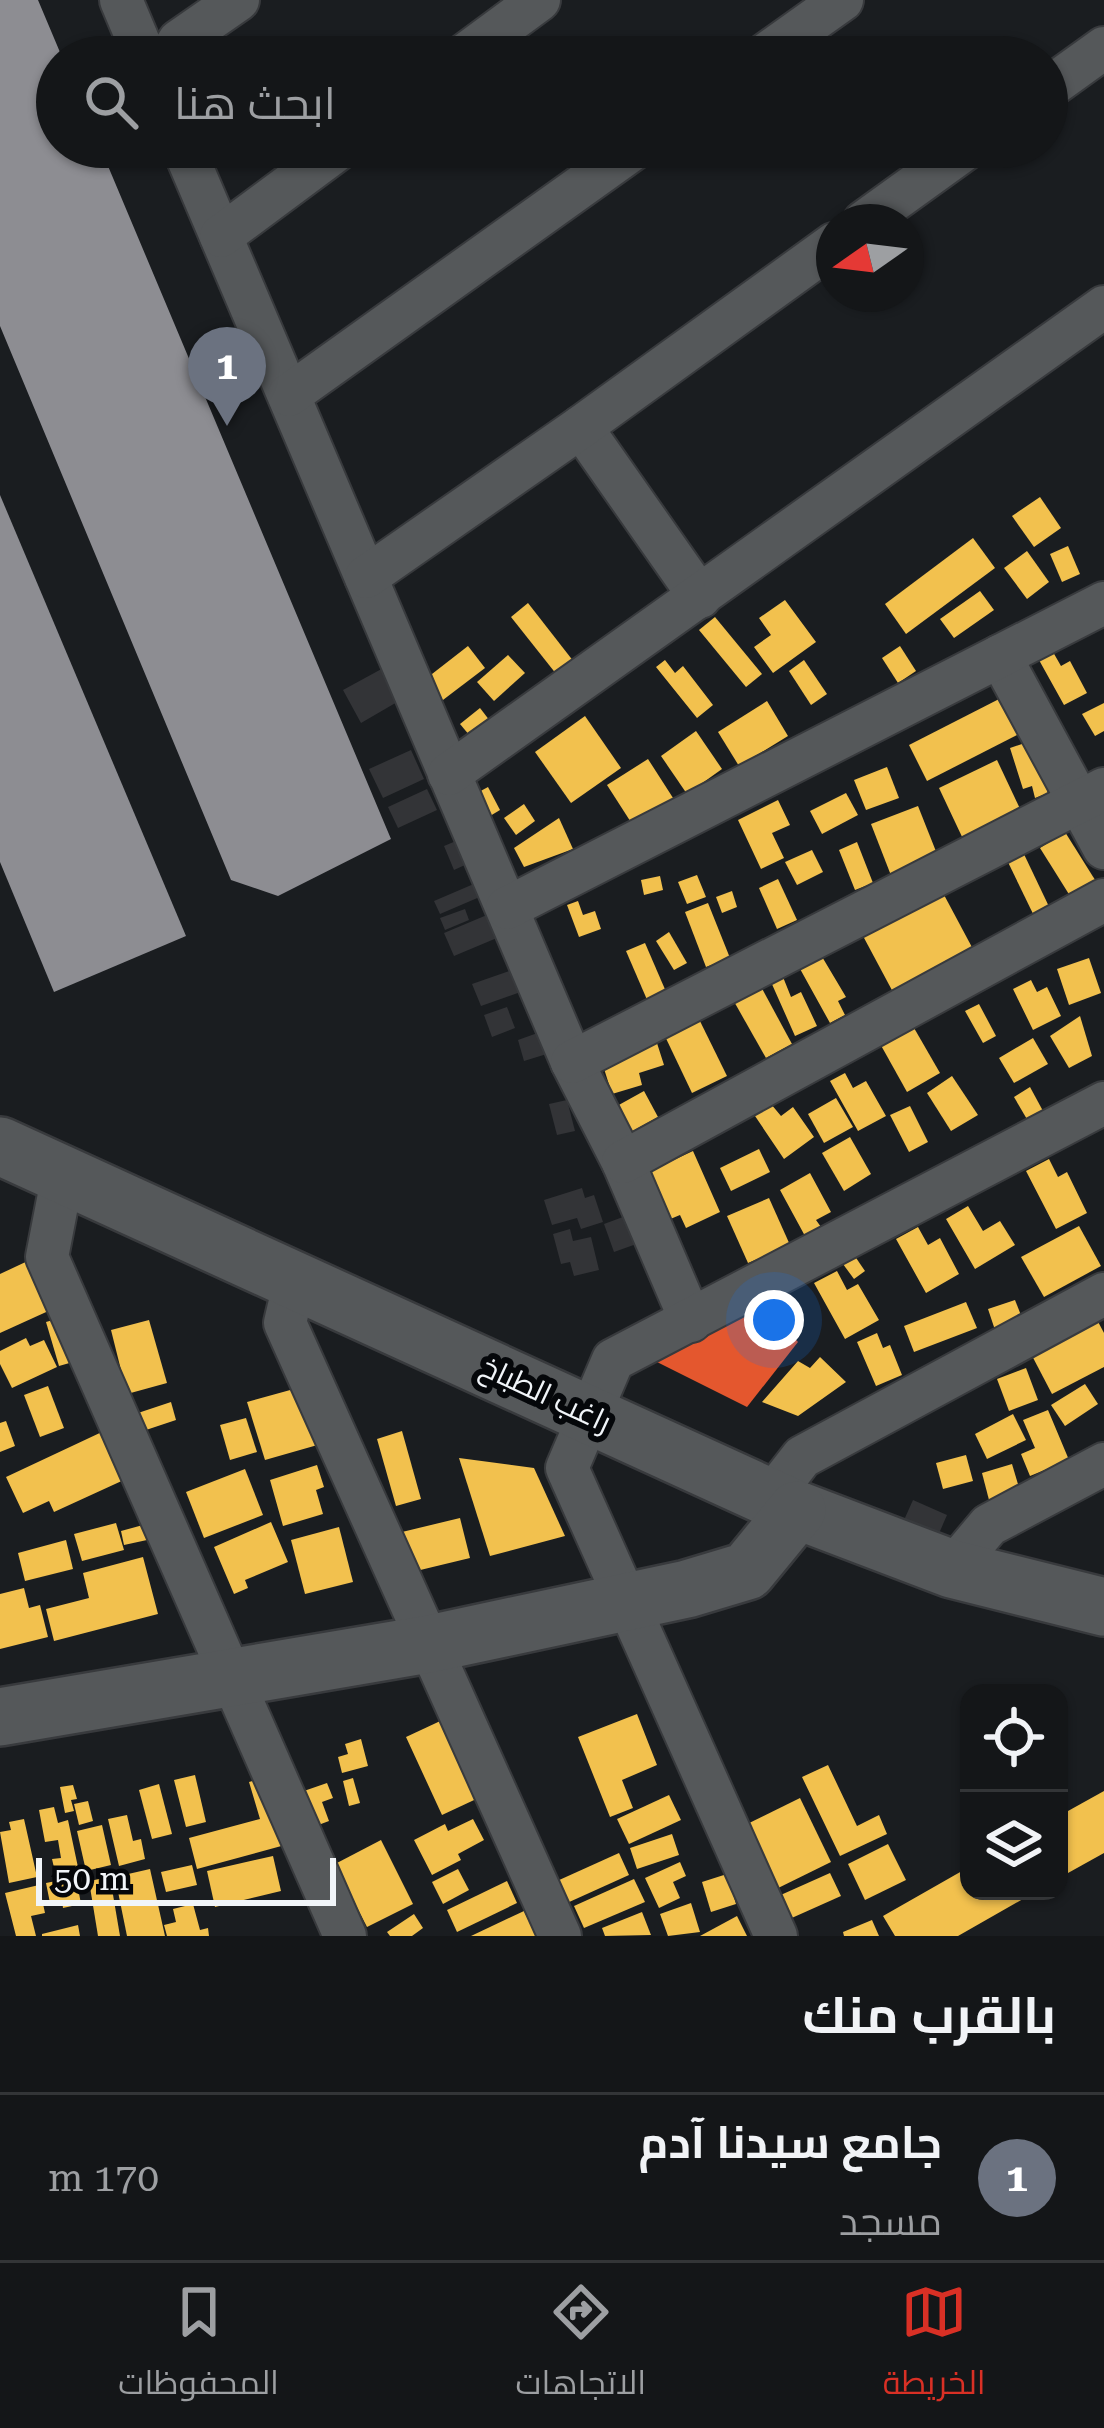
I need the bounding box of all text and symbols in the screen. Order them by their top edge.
search box [36,36,1068,168]
icon: search [78,69,144,135]
text: ابحث هنا [174,77,336,130]
north arrow [816,204,924,312]
pin: 1 [188,327,266,426]
your location [744,1290,804,1350]
street label: راغب الطباخ [474,1349,617,1442]
map controls [960,1684,1068,1900]
button: locate [960,1684,1068,1792]
button: layers [960,1792,1068,1900]
scale bar [36,1852,336,1905]
text: 50 m [54,1859,129,1898]
text: بالقرب منك [803,1986,1056,2045]
text: جامع سيدنا آدم [639,2116,942,2169]
text: 170 m [48,2155,159,2201]
text: 1 [1006,2155,1028,2201]
text: مسجد [839,2199,942,2245]
tab: المحفوظات [118,2279,279,2413]
tab: الاتجاهات [516,2279,646,2413]
tab: الخريطة [883,2279,986,2413]

